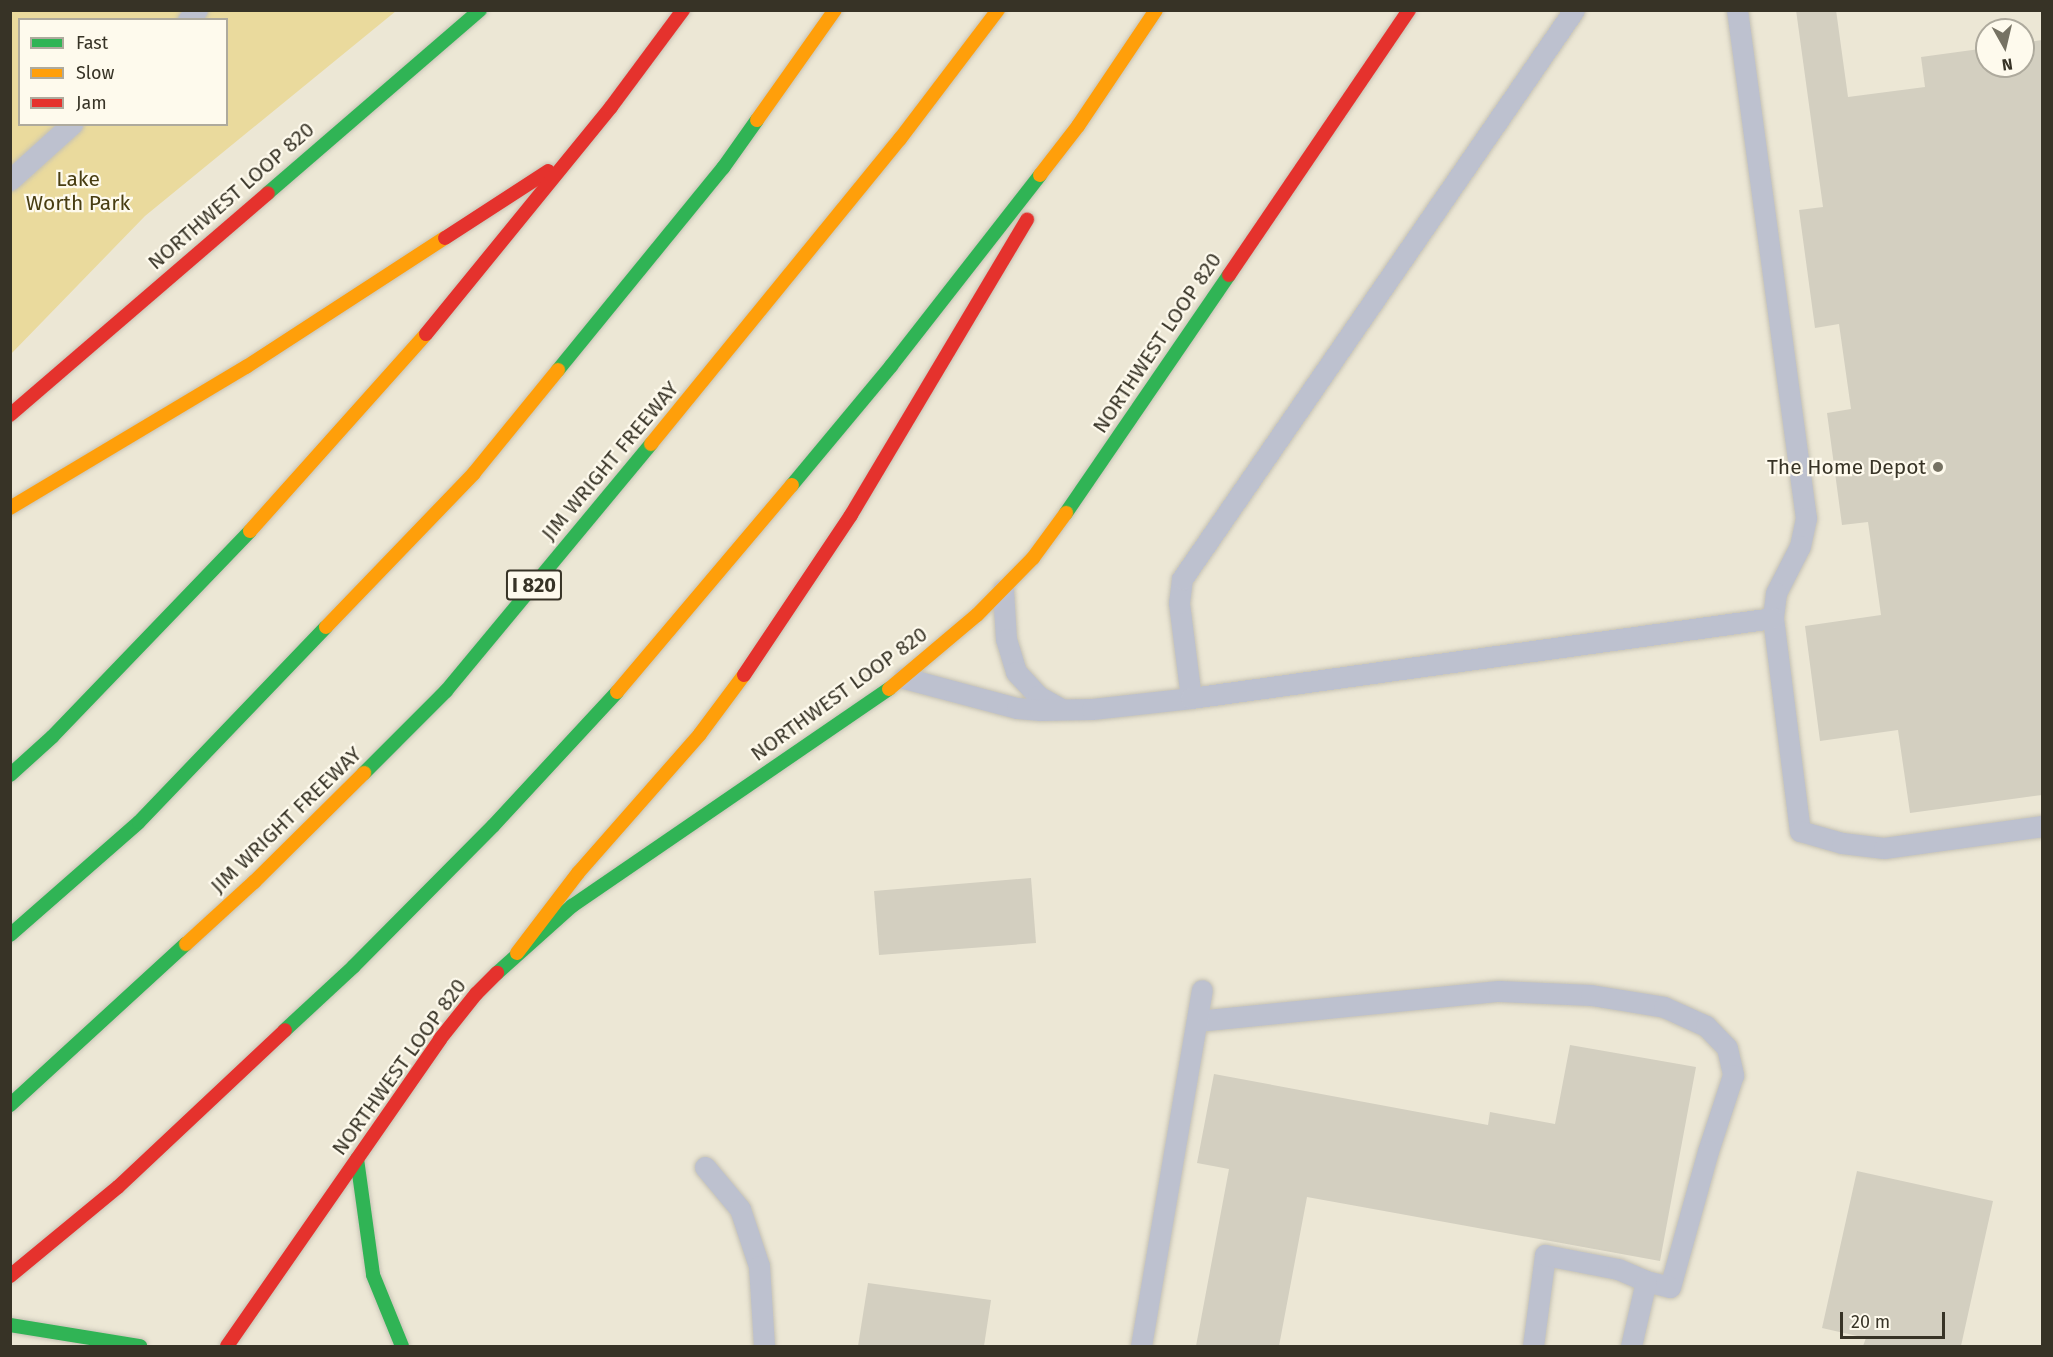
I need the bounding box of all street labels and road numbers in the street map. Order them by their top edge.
street label: NORTHWEST LOOP 820 [143,117,319,275]
street label: NORTHWEST LOOP 820 [1087,248,1227,438]
street label: JIM WRIGHT FREEWAY [536,376,684,546]
road number: I 820 [506,568,562,602]
street label: NORTHWEST LOOP 820 [746,622,932,766]
street label: JIM WRIGHT FREEWAY [205,741,367,899]
street label: NORTHWEST LOOP 820 [327,974,471,1160]

